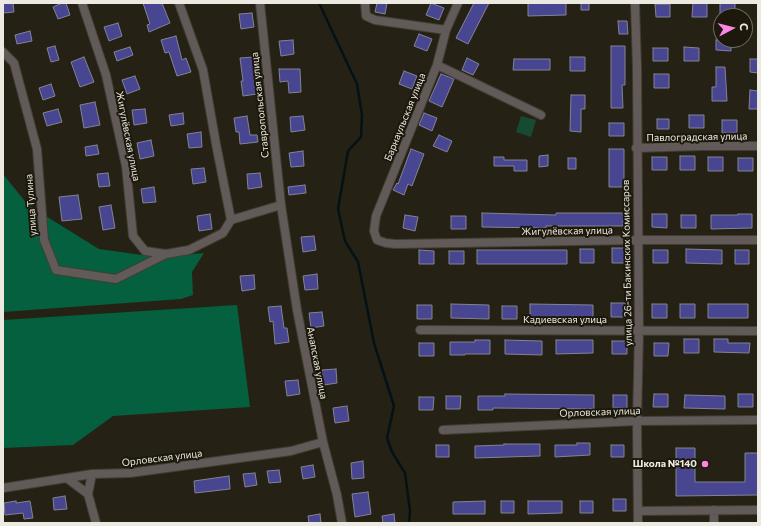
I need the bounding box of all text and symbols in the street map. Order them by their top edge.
north arrow [713,8,753,48]
text: С [738,22,751,31]
street label: Ставропольская улица [248,52,272,158]
street label: Барнаульская улица [382,71,428,163]
street label: Жигулёвская улица [113,90,143,182]
street label: Павлоградская улица [646,130,748,144]
street label: улица Тулина [23,174,39,236]
street label: улица 26-ти Бакинских Комиссаров [620,180,634,346]
street label: Жигулёвская улица [521,224,613,238]
street label: Кадиевская улица [523,314,607,326]
street label: Анапская улица [304,326,330,400]
street label: Орловская улица [559,405,641,419]
street label: Орловская улица [121,447,203,469]
place label: Школа №140 [633,458,697,470]
marker: Школа №140 [700,459,710,469]

